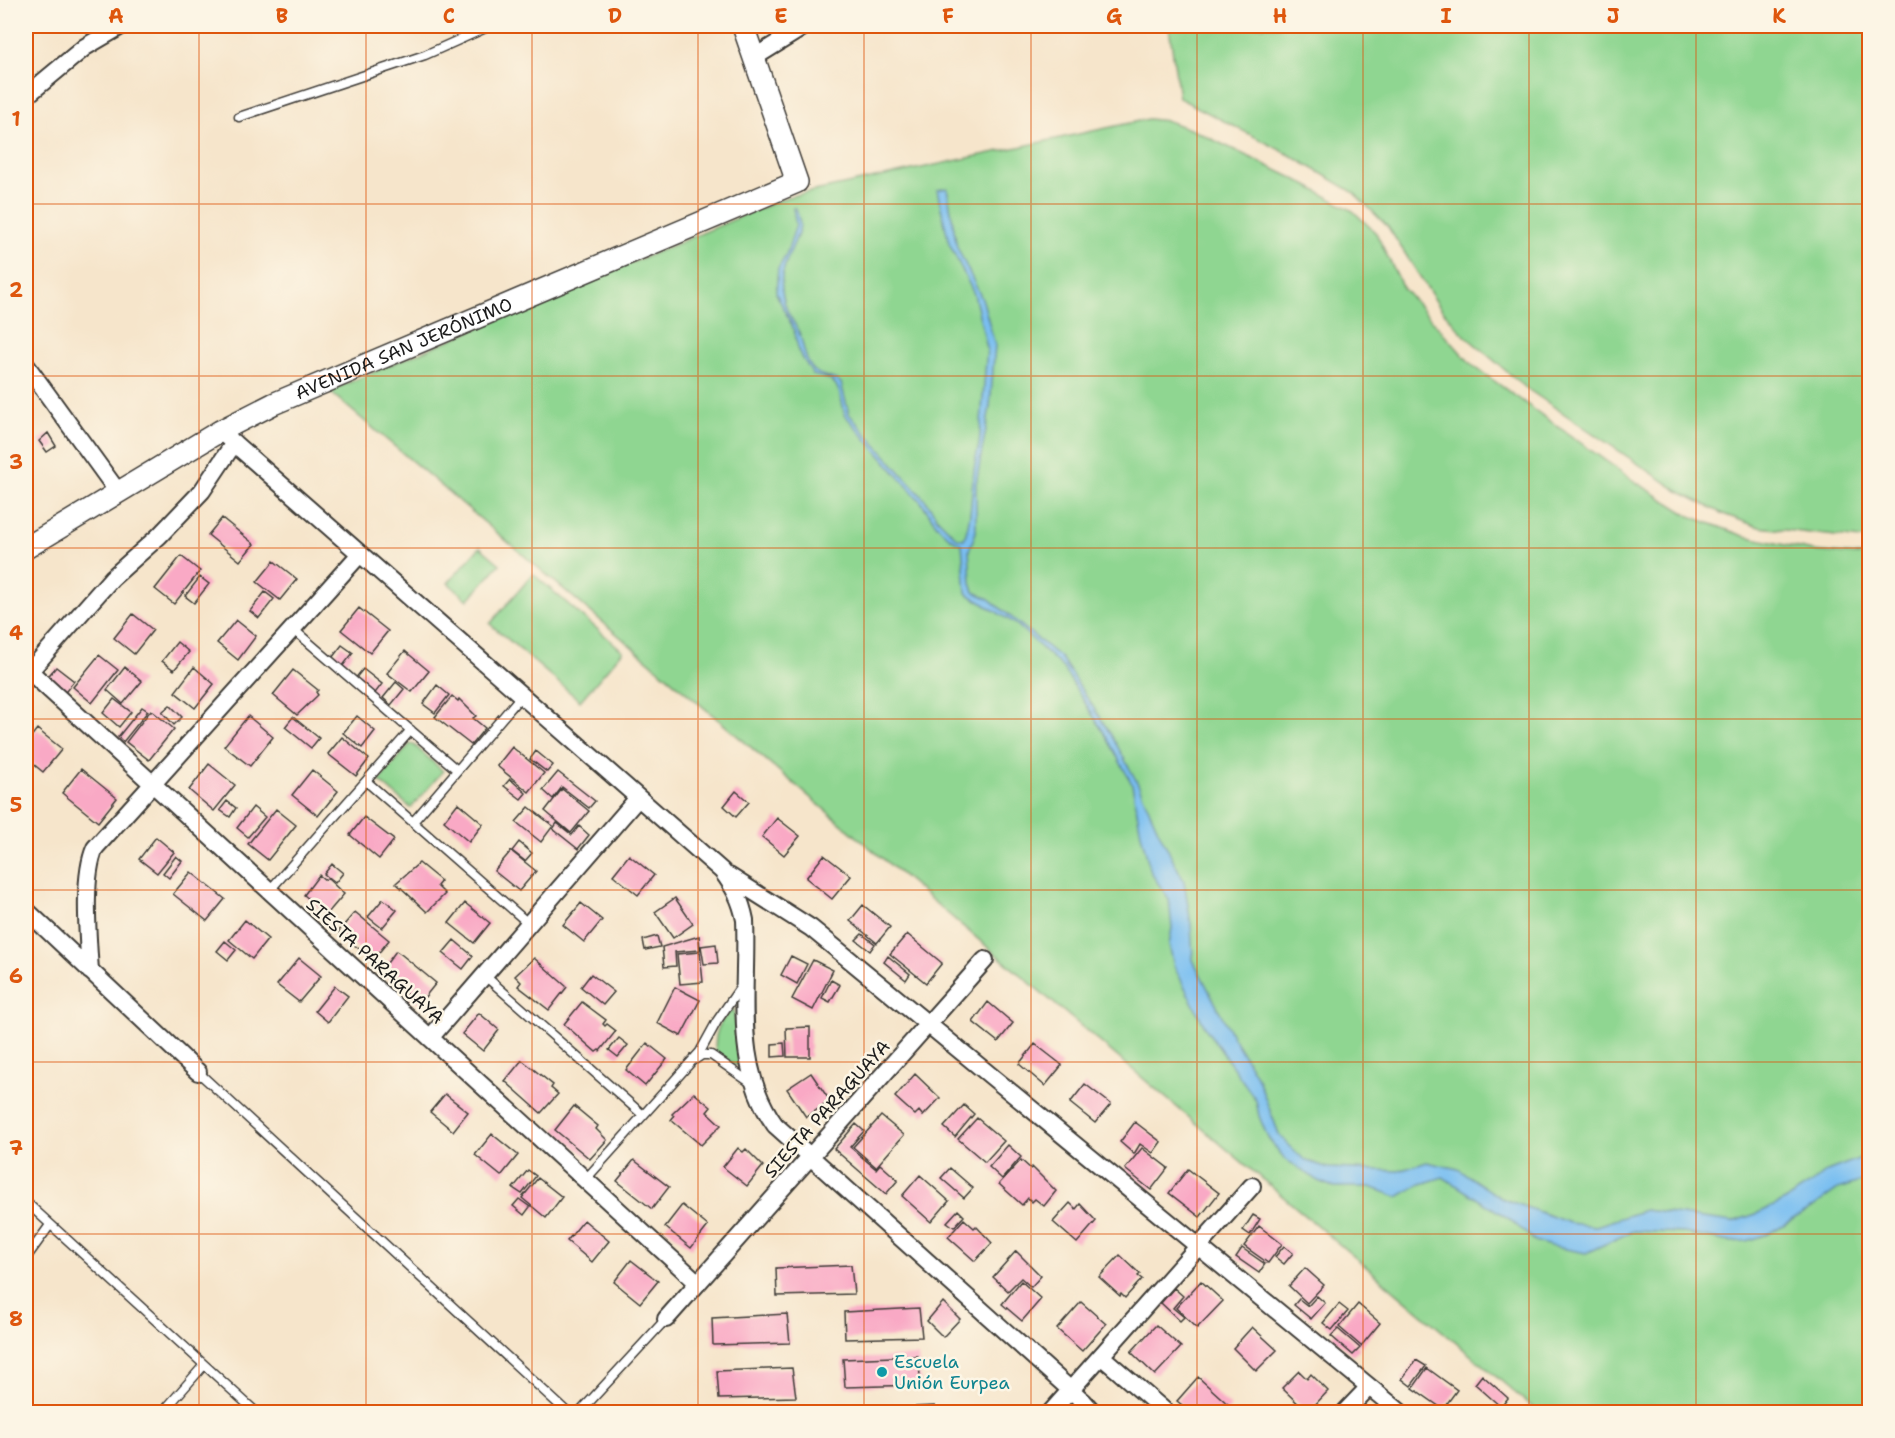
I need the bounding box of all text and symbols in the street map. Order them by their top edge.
text: A [108,3,124,29]
text: B [276,3,288,29]
text: C [443,3,455,29]
text: D [608,3,622,29]
text: E [774,3,788,29]
text: F [942,3,954,29]
text: G [1106,3,1122,29]
text: H [1273,3,1287,29]
text: I [1440,3,1452,29]
text: J [1607,3,1620,29]
text: K [1772,3,1786,29]
text: 1 [11,106,21,132]
text: 2 [9,277,23,303]
street label: AVENIDA SAN JERÓNIMO [292,292,516,405]
text: 3 [9,449,23,475]
text: 4 [9,620,23,646]
text: 5 [10,792,22,818]
street label: SIESTA PARAGUAYA [301,893,449,1029]
text: 6 [9,963,23,989]
street label: SIESTA PARAGUAYA [759,1035,895,1183]
text: 7 [9,1135,23,1161]
text: 8 [9,1306,23,1332]
place label: Escuela Unión Eurpea [894,1350,1010,1395]
marker: Escuela Unión Eurpea [875,1365,889,1379]

